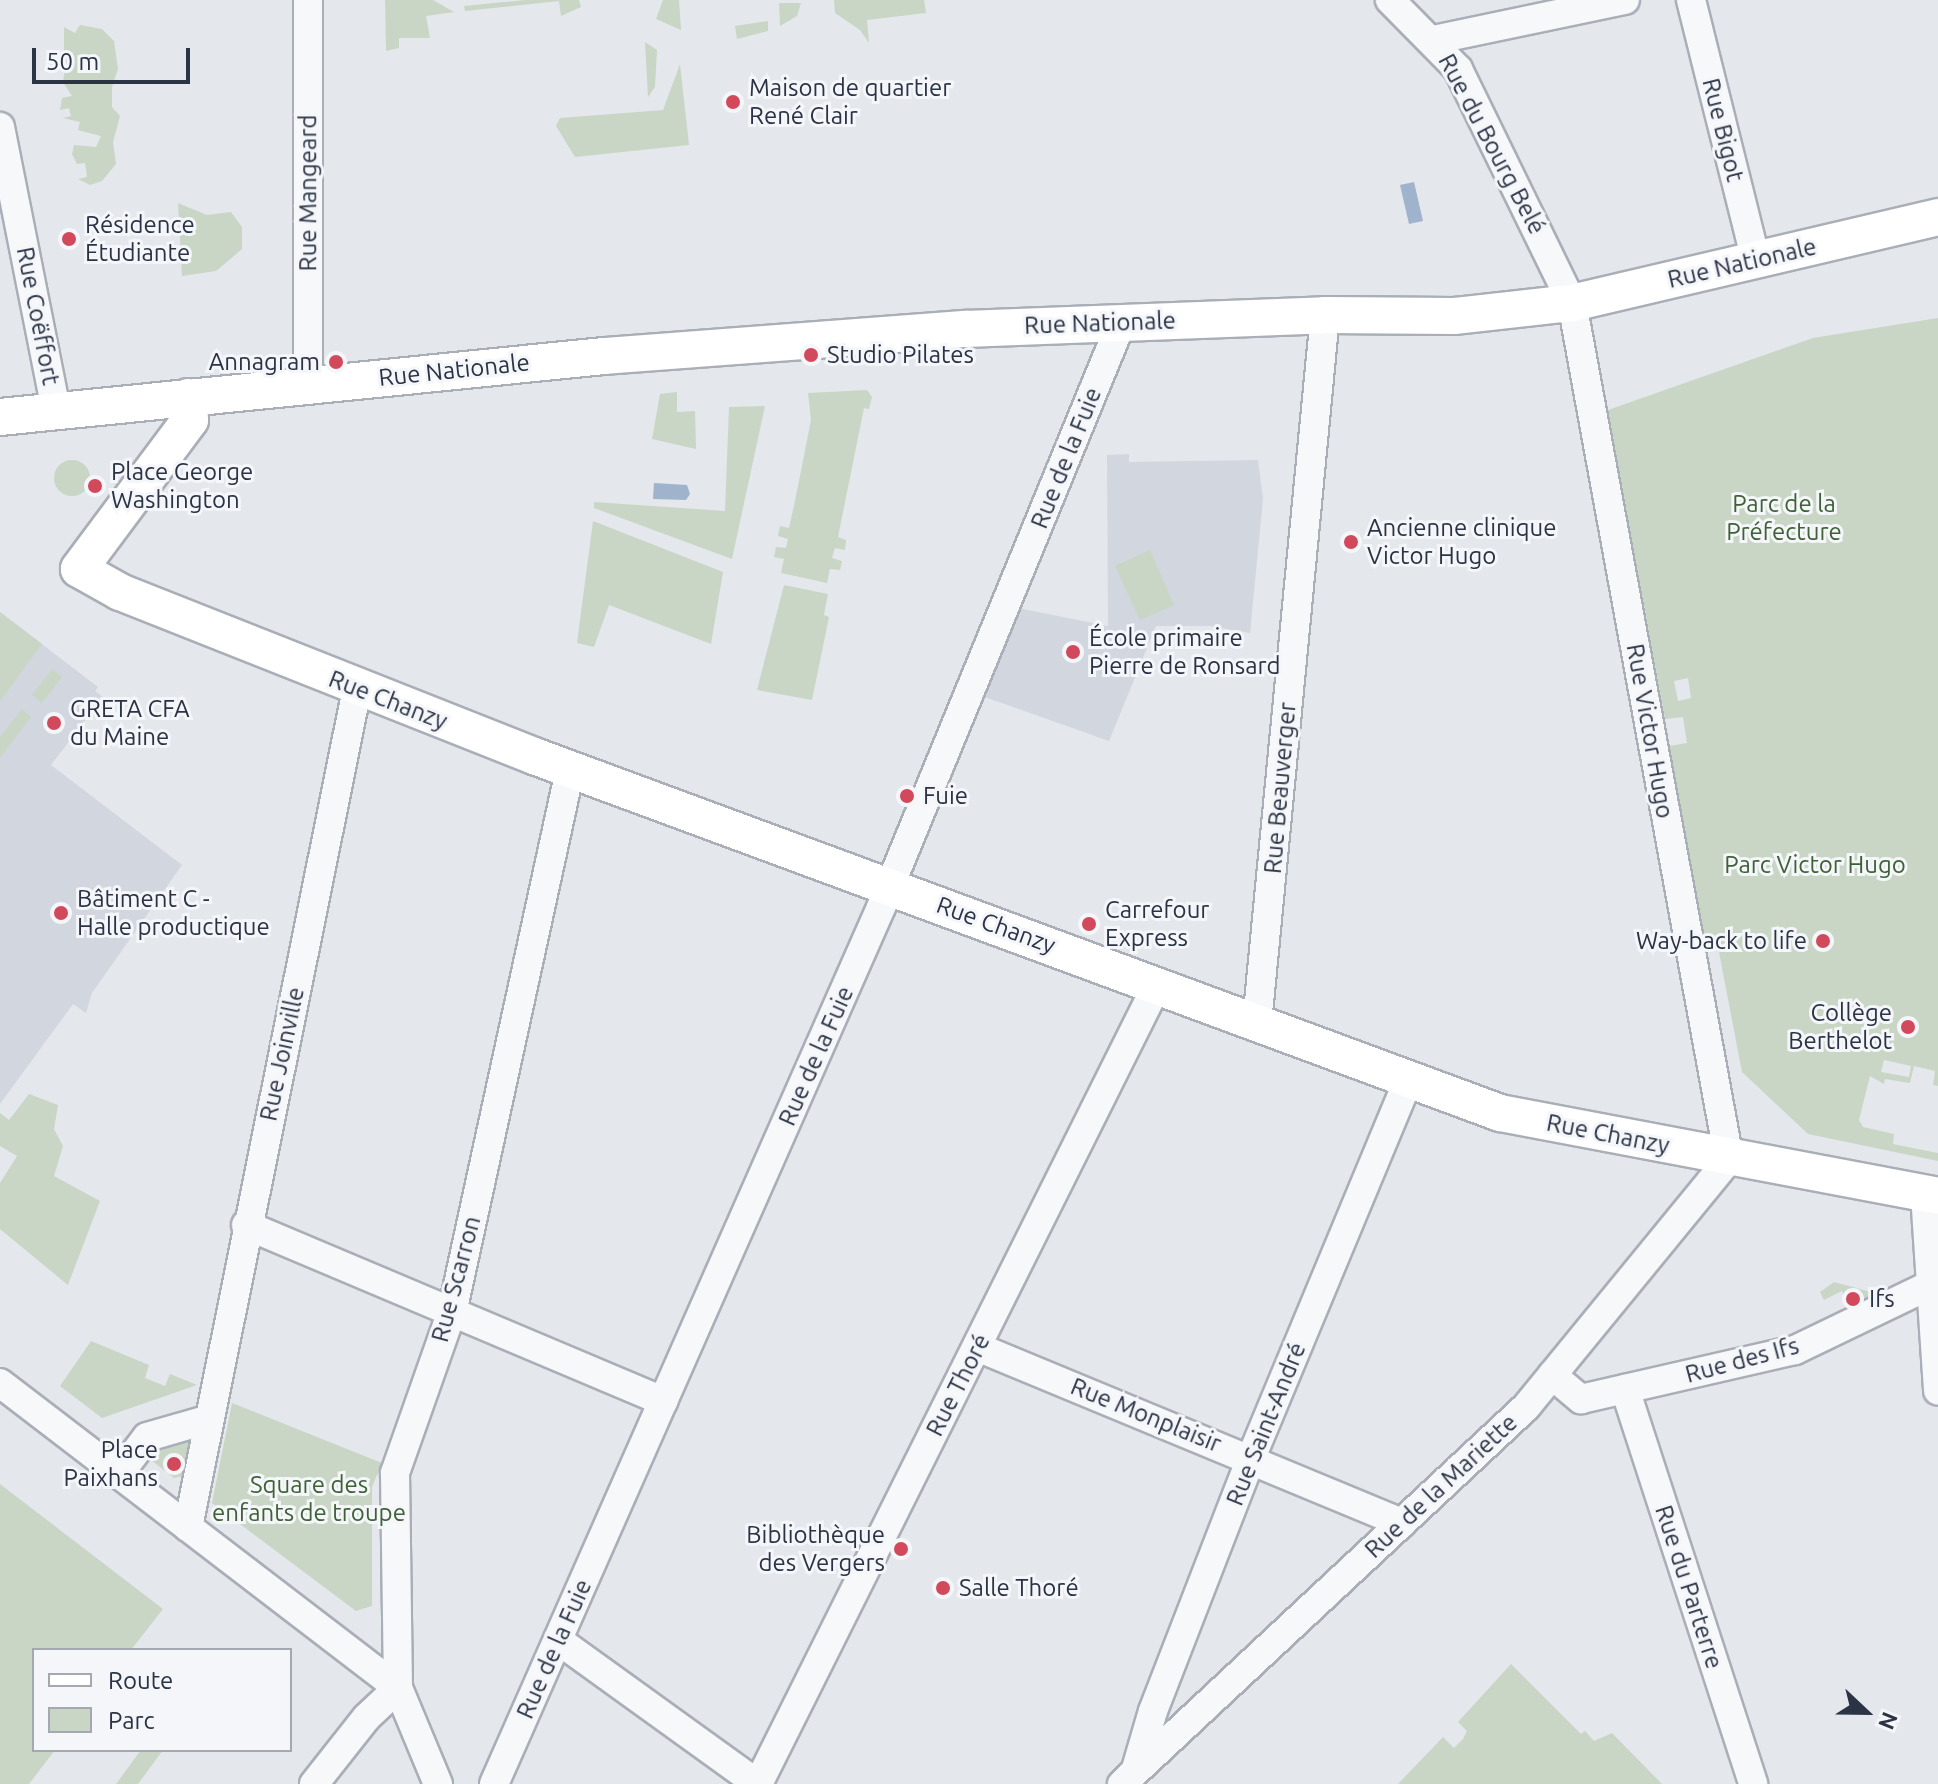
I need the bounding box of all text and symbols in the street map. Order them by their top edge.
scale bar [36,32,194,82]
text: 50 m [46,48,99,75]
street label: Rue du Bourg Belé [1432,49,1552,239]
place label: Maison de quartier René Clair [749,74,951,130]
street label: Rue Bigot [1696,75,1750,185]
marker: Maison de quartier René Clair [724,93,742,111]
street label: Rue Mangeard [294,115,322,271]
place label: Résidence Étudiante [85,211,195,267]
marker: Résidence Étudiante [60,230,78,248]
street label: Rue Nationale [1665,232,1819,294]
street label: Rue Coëffort [10,244,66,388]
street label: Rue Nationale [1024,306,1176,340]
place label: Studio Pilates [827,341,974,369]
marker: Studio Pilates [802,346,820,364]
place label: Annagram [209,348,320,376]
street label: Rue Nationale [377,348,531,392]
marker: Annagram [327,353,345,371]
street label: Rue de la Fuie [1025,383,1107,533]
place label: Place George Washington [111,458,253,514]
marker: Place George Washington [86,477,104,495]
park label: Parc de la Préfecture [1726,490,1842,546]
place label: Ancienne clinique Victor Hugo [1367,514,1557,570]
marker: Ancienne clinique Victor Hugo [1342,533,1360,551]
place label: École primaire Pierre de Ronsard [1089,624,1281,680]
street label: Rue Victor Hugo [1620,641,1680,821]
marker: École primaire Pierre de Ronsard [1064,643,1082,661]
street label: Rue Chanzy [325,664,451,736]
place label: GRETA CFA du Maine [70,695,190,751]
street label: Rue Beauverger [1258,701,1302,875]
marker: GRETA CFA du Maine [45,714,63,732]
place label: Fuie [923,782,968,810]
marker: Fuie [898,787,916,805]
park label: Parc Victor Hugo [1724,851,1906,879]
place label: Bâtiment C - Halle productique [77,885,270,941]
street label: Rue Chanzy [933,890,1059,960]
place label: Carrefour Express [1105,896,1209,952]
marker: Bâtiment C - Halle productique [52,904,70,922]
marker: Carrefour Express [1080,915,1098,933]
place label: Way-back to life [1636,927,1807,955]
marker: Way-back to life [1814,932,1832,950]
street label: Rue de la Fuie [772,982,860,1130]
street label: Rue Joinville [254,984,310,1124]
place label: Collège Berthelot [1788,999,1892,1055]
marker: Collège Berthelot [1899,1018,1917,1036]
street label: Rue Chanzy [1544,1108,1672,1160]
street label: Rue Scarron [425,1213,487,1345]
place label: Ifs [1869,1285,1895,1313]
marker: Ifs [1844,1290,1862,1308]
street label: Rue Thoré [920,1329,996,1441]
street label: Rue des Ifs [1682,1331,1802,1389]
street label: Rue Saint-André [1220,1338,1312,1510]
street label: Rue Monplaisir [1066,1372,1226,1458]
street label: Rue de la Mariette [1359,1408,1523,1564]
place label: Place Paixhans [63,1436,158,1492]
marker: Place Paixhans [165,1455,183,1473]
park label: Square des enfants de troupe [212,1471,406,1527]
street label: Rue du Parterre [1649,1502,1729,1672]
place label: Bibliothèque des Vergers [746,1521,885,1577]
marker: Bibliothèque des Vergers [892,1540,910,1558]
place label: Salle Thoré [959,1574,1079,1602]
street label: Rue de la Fuie [510,1575,598,1723]
marker: Salle Thoré [934,1579,952,1597]
legend [32,1648,292,1752]
text: Route [108,1667,173,1694]
north arrow [1826,1672,1906,1752]
text: Parc [108,1707,155,1734]
text: N [1874,1709,1903,1733]

